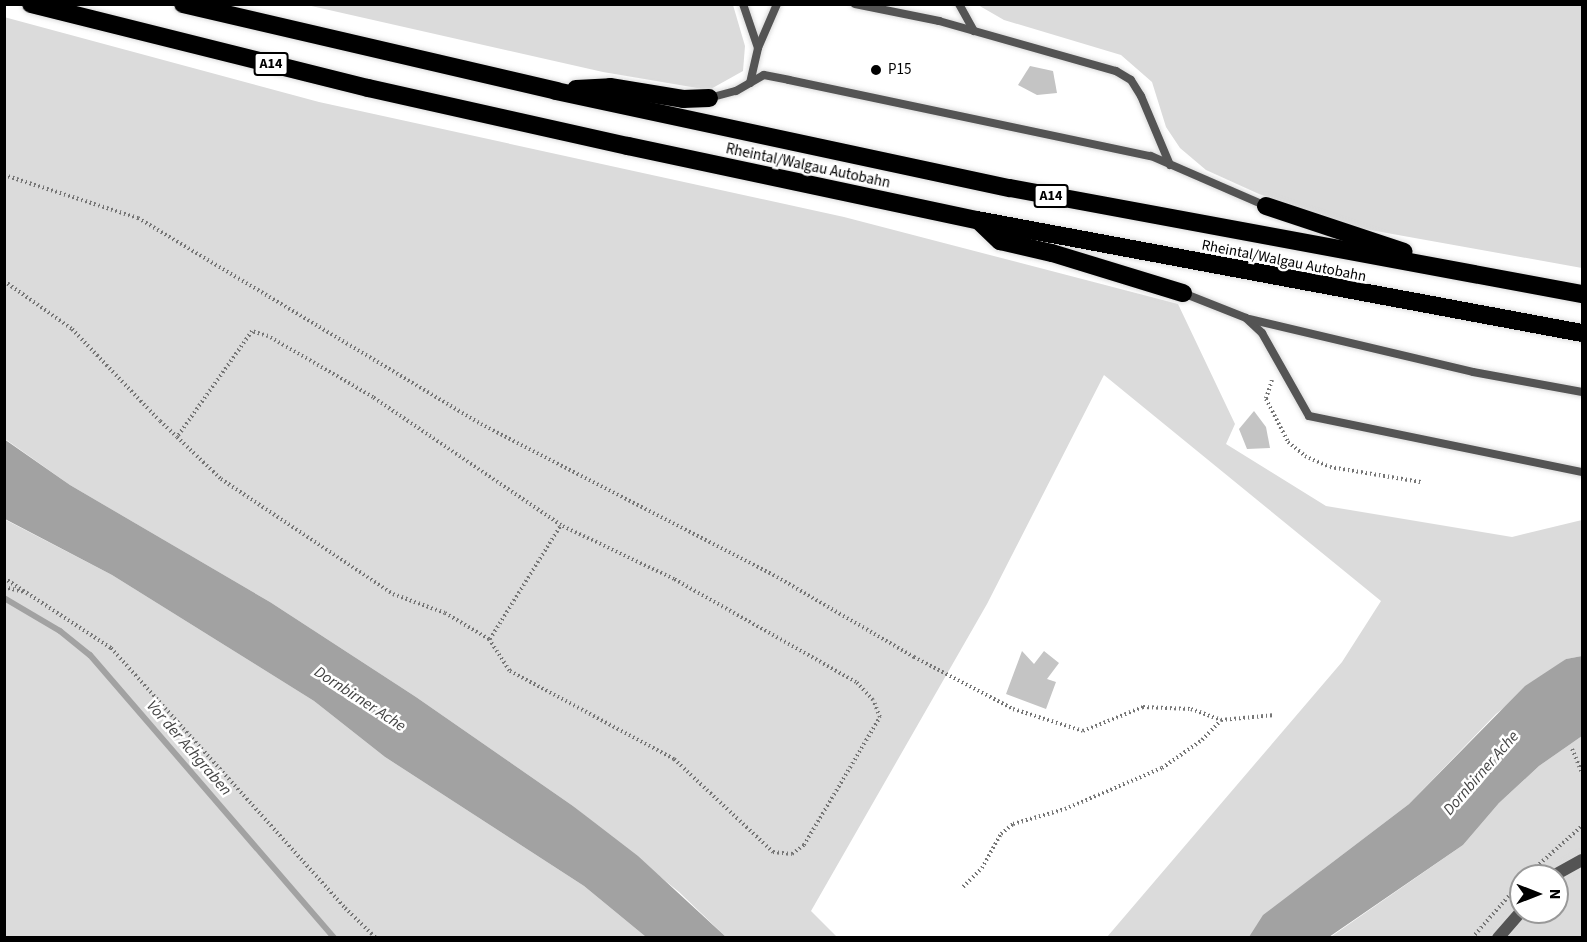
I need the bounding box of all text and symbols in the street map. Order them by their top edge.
road number: A14 [253,53,289,75]
place label: P15 [888,61,911,79]
marker: P15 [869,63,883,77]
street label: Rheintal/Walgau Autobahn [724,140,892,192]
road number: A14 [1033,185,1069,207]
street label: Rheintal/Walgau Autobahn [1200,236,1368,286]
water label: Dornbirner Ache [311,662,409,736]
water label: Vor der Achgraben [142,696,236,800]
water label: Dornbirner Ache [1439,727,1523,819]
north arrow [1509,864,1569,924]
text: N [1544,889,1566,899]

